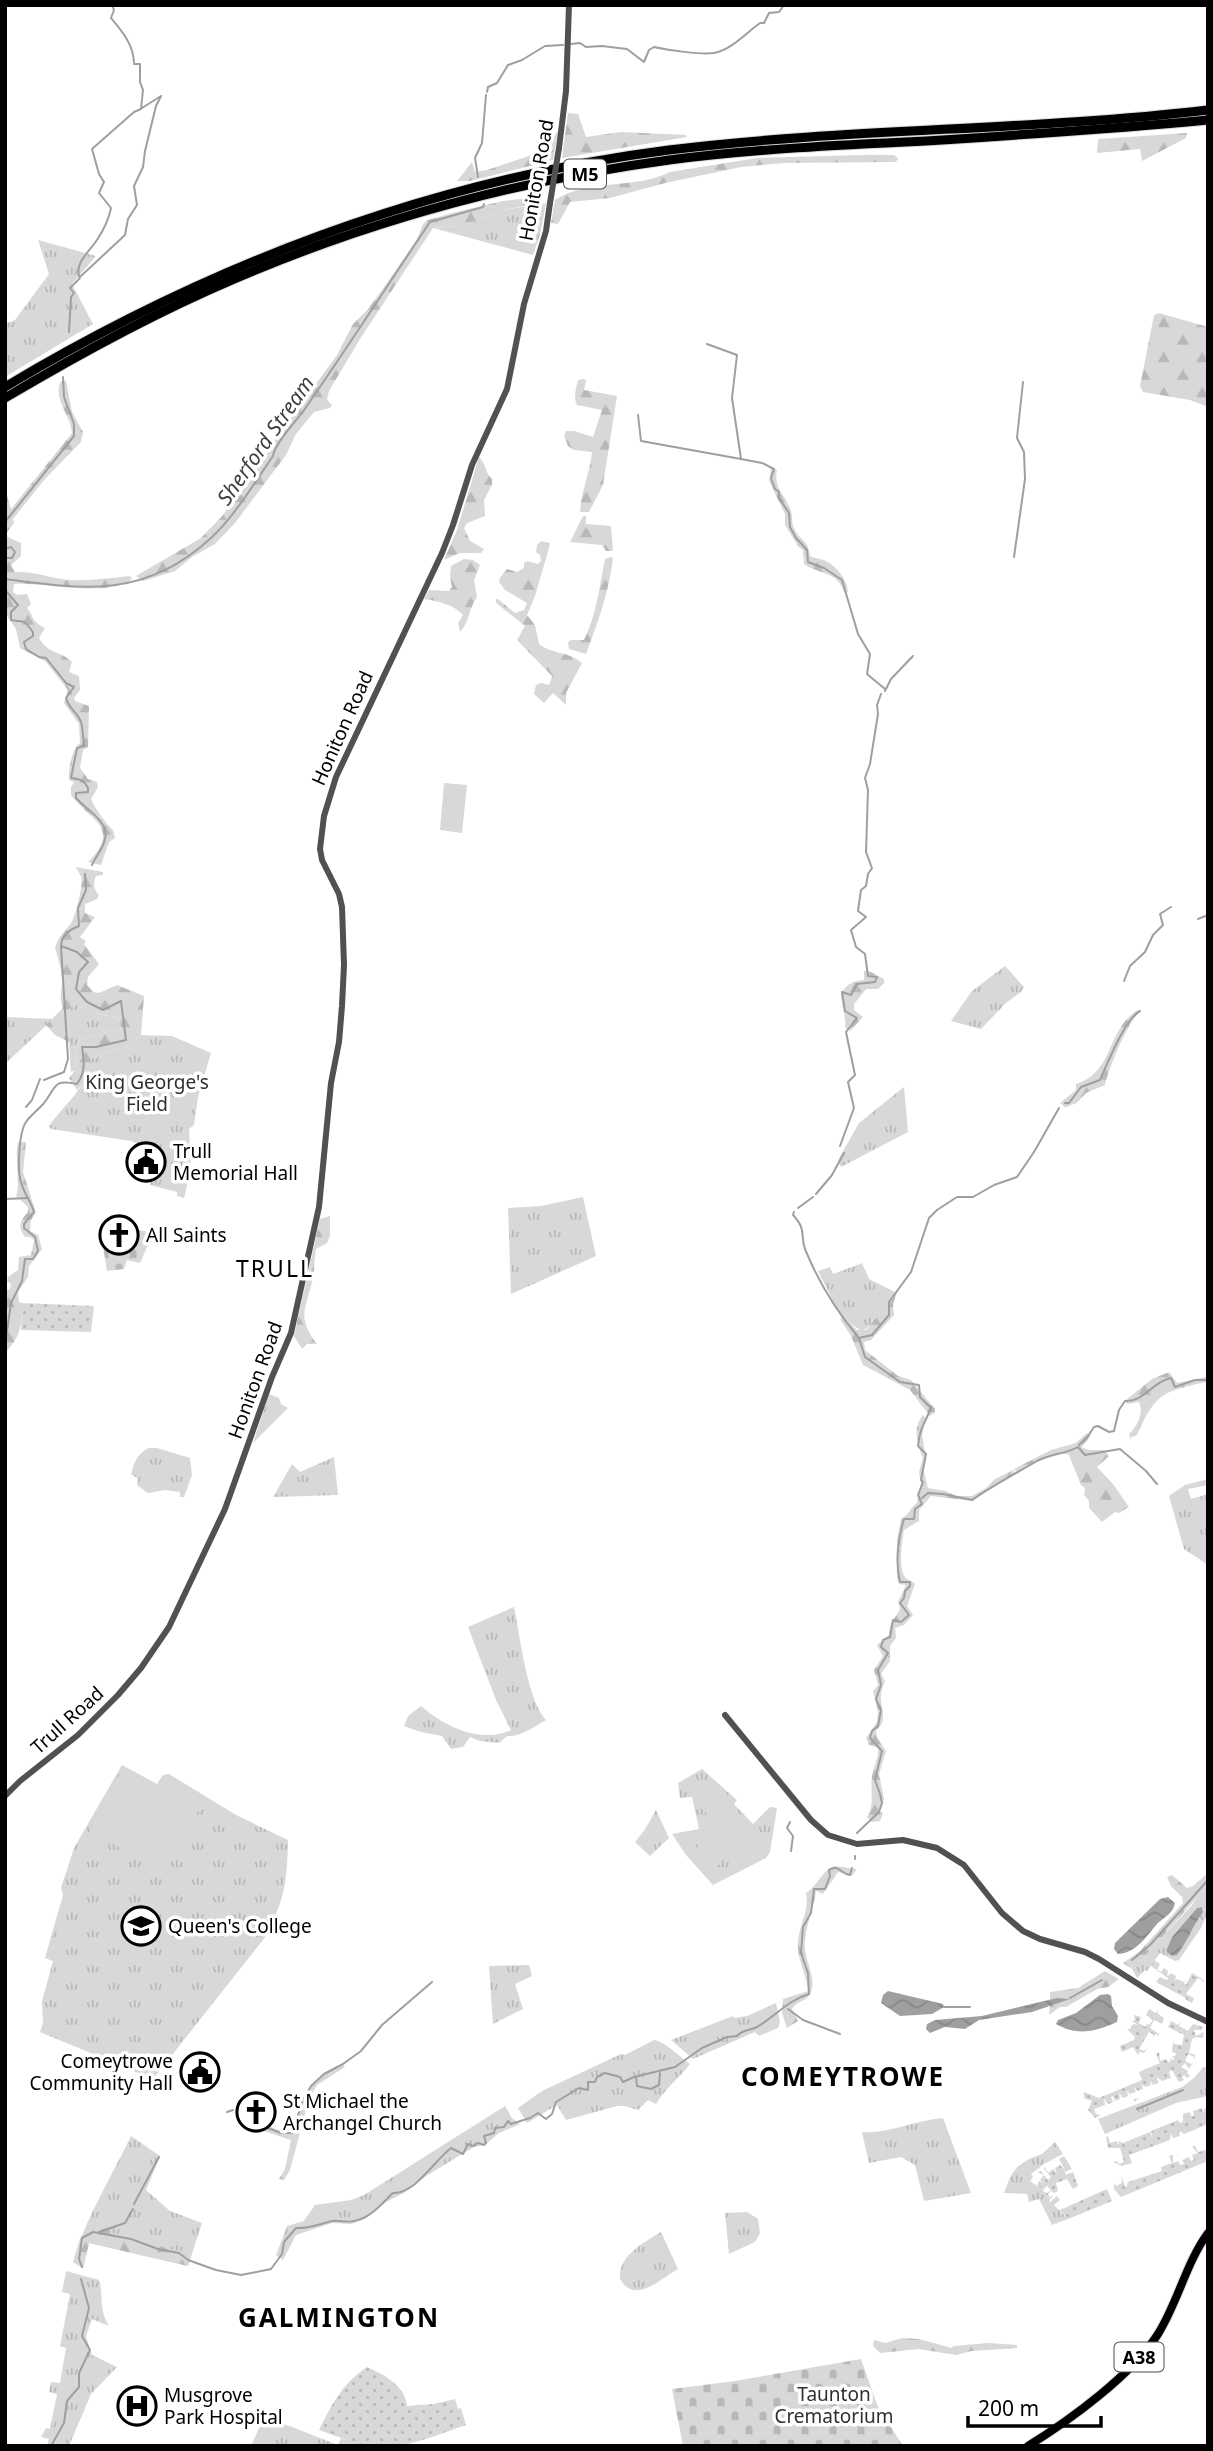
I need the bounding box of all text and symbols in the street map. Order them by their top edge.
street label: Honiton Road [513,117,559,243]
road number: M5 [564,160,606,188]
water label: Sherford Stream [210,370,320,510]
street label: Honiton Road [305,667,379,789]
park label: King George's Field [85,1069,209,1117]
place label: Trull Memorial Hall [173,1138,298,1186]
public building icon: Trull Memorial Hall [125,1141,167,1183]
church icon: All Saints [98,1214,140,1256]
place label: All Saints [146,1222,227,1248]
district label: TRULL [236,1252,314,1284]
street label: Honiton Road [222,1318,288,1442]
street label: Trull Road [25,1680,109,1760]
school or university icon: Queen's College [120,1905,162,1947]
place label: Queen's College [168,1913,312,1939]
place label: Comeytrowe Community Hall [30,2048,173,2096]
public building icon: Comeytrowe Community Hall [179,2051,221,2093]
district label: COMEYTROWE [741,2058,945,2094]
place label: St Michael the Archangel Church [283,2088,442,2136]
church icon: St Michael the Archangel Church [235,2091,277,2133]
district label: GALMINGTON [238,2299,440,2335]
road number: A38 [1114,2342,1164,2372]
park label: Taunton Crematorium [774,2381,894,2429]
place label: Musgrove Park Hospital [164,2382,283,2430]
scale bar [968,2384,1101,2428]
hospital icon: Musgrove Park Hospital [116,2385,158,2427]
text: 200 m [978,2394,1039,2422]

